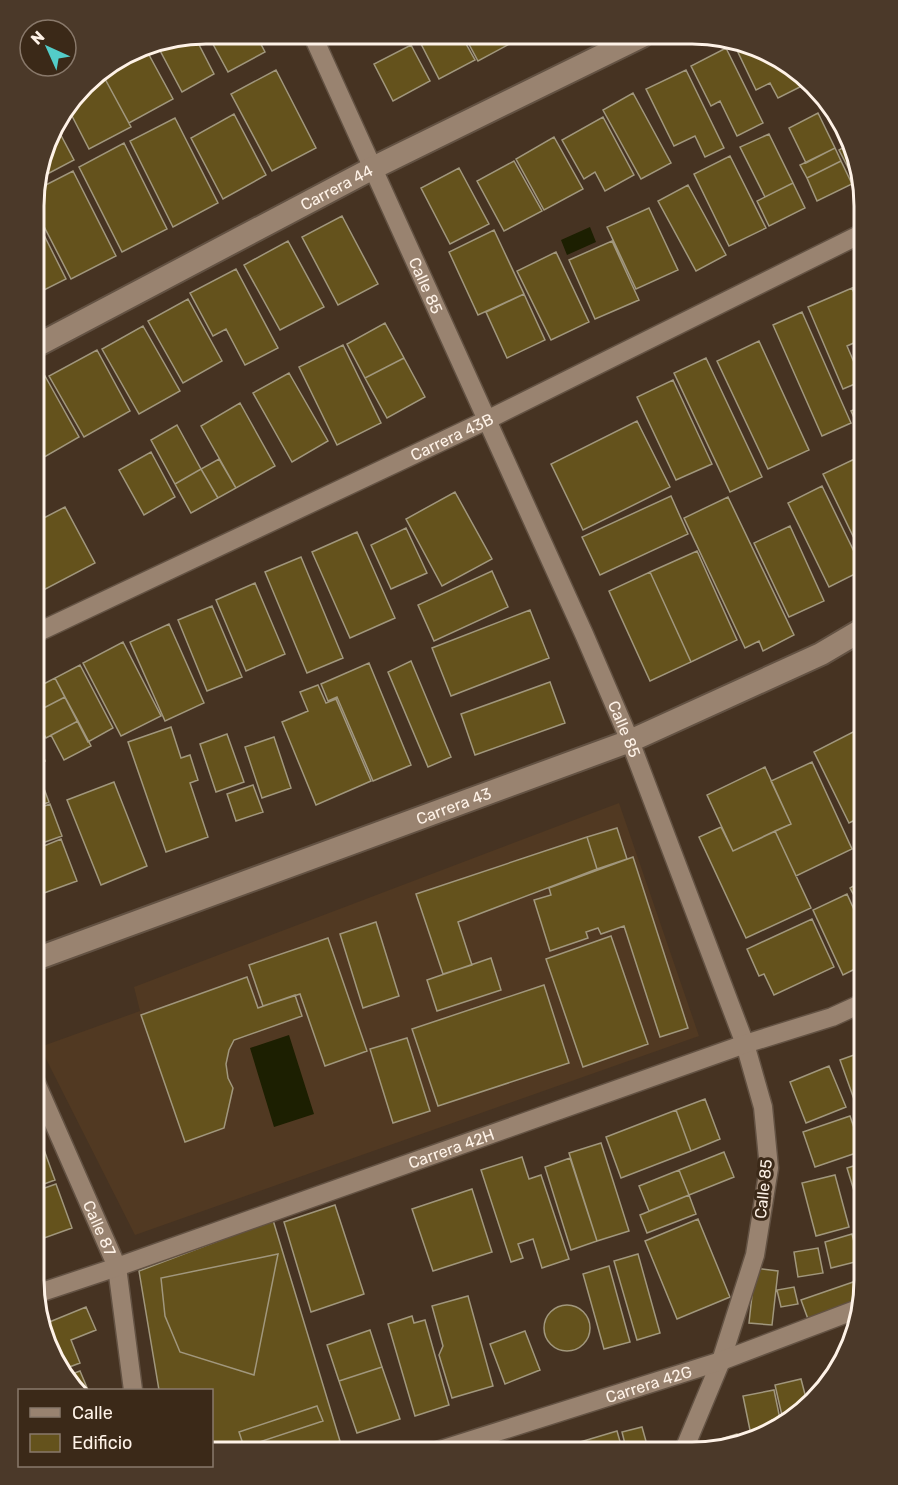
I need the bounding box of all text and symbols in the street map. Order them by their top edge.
north arrow [18,18,78,78]
text: N [27,27,49,49]
street label: Carrera 44 [297,161,376,215]
street label: Calle 85 [404,254,447,317]
street label: Carrera 43B [407,409,497,465]
street label: Calle 85 [604,698,644,760]
street label: Carrera 43 [414,784,494,829]
street label: Carrera 42H [406,1125,497,1173]
street label: Calle 85 [751,1158,776,1220]
street label: Calle 87 [79,1198,120,1259]
street label: Carrera 42G [603,1362,694,1407]
legend [18,1389,213,1467]
text: Calle [72,1402,113,1424]
text: Edificio [72,1432,132,1454]

